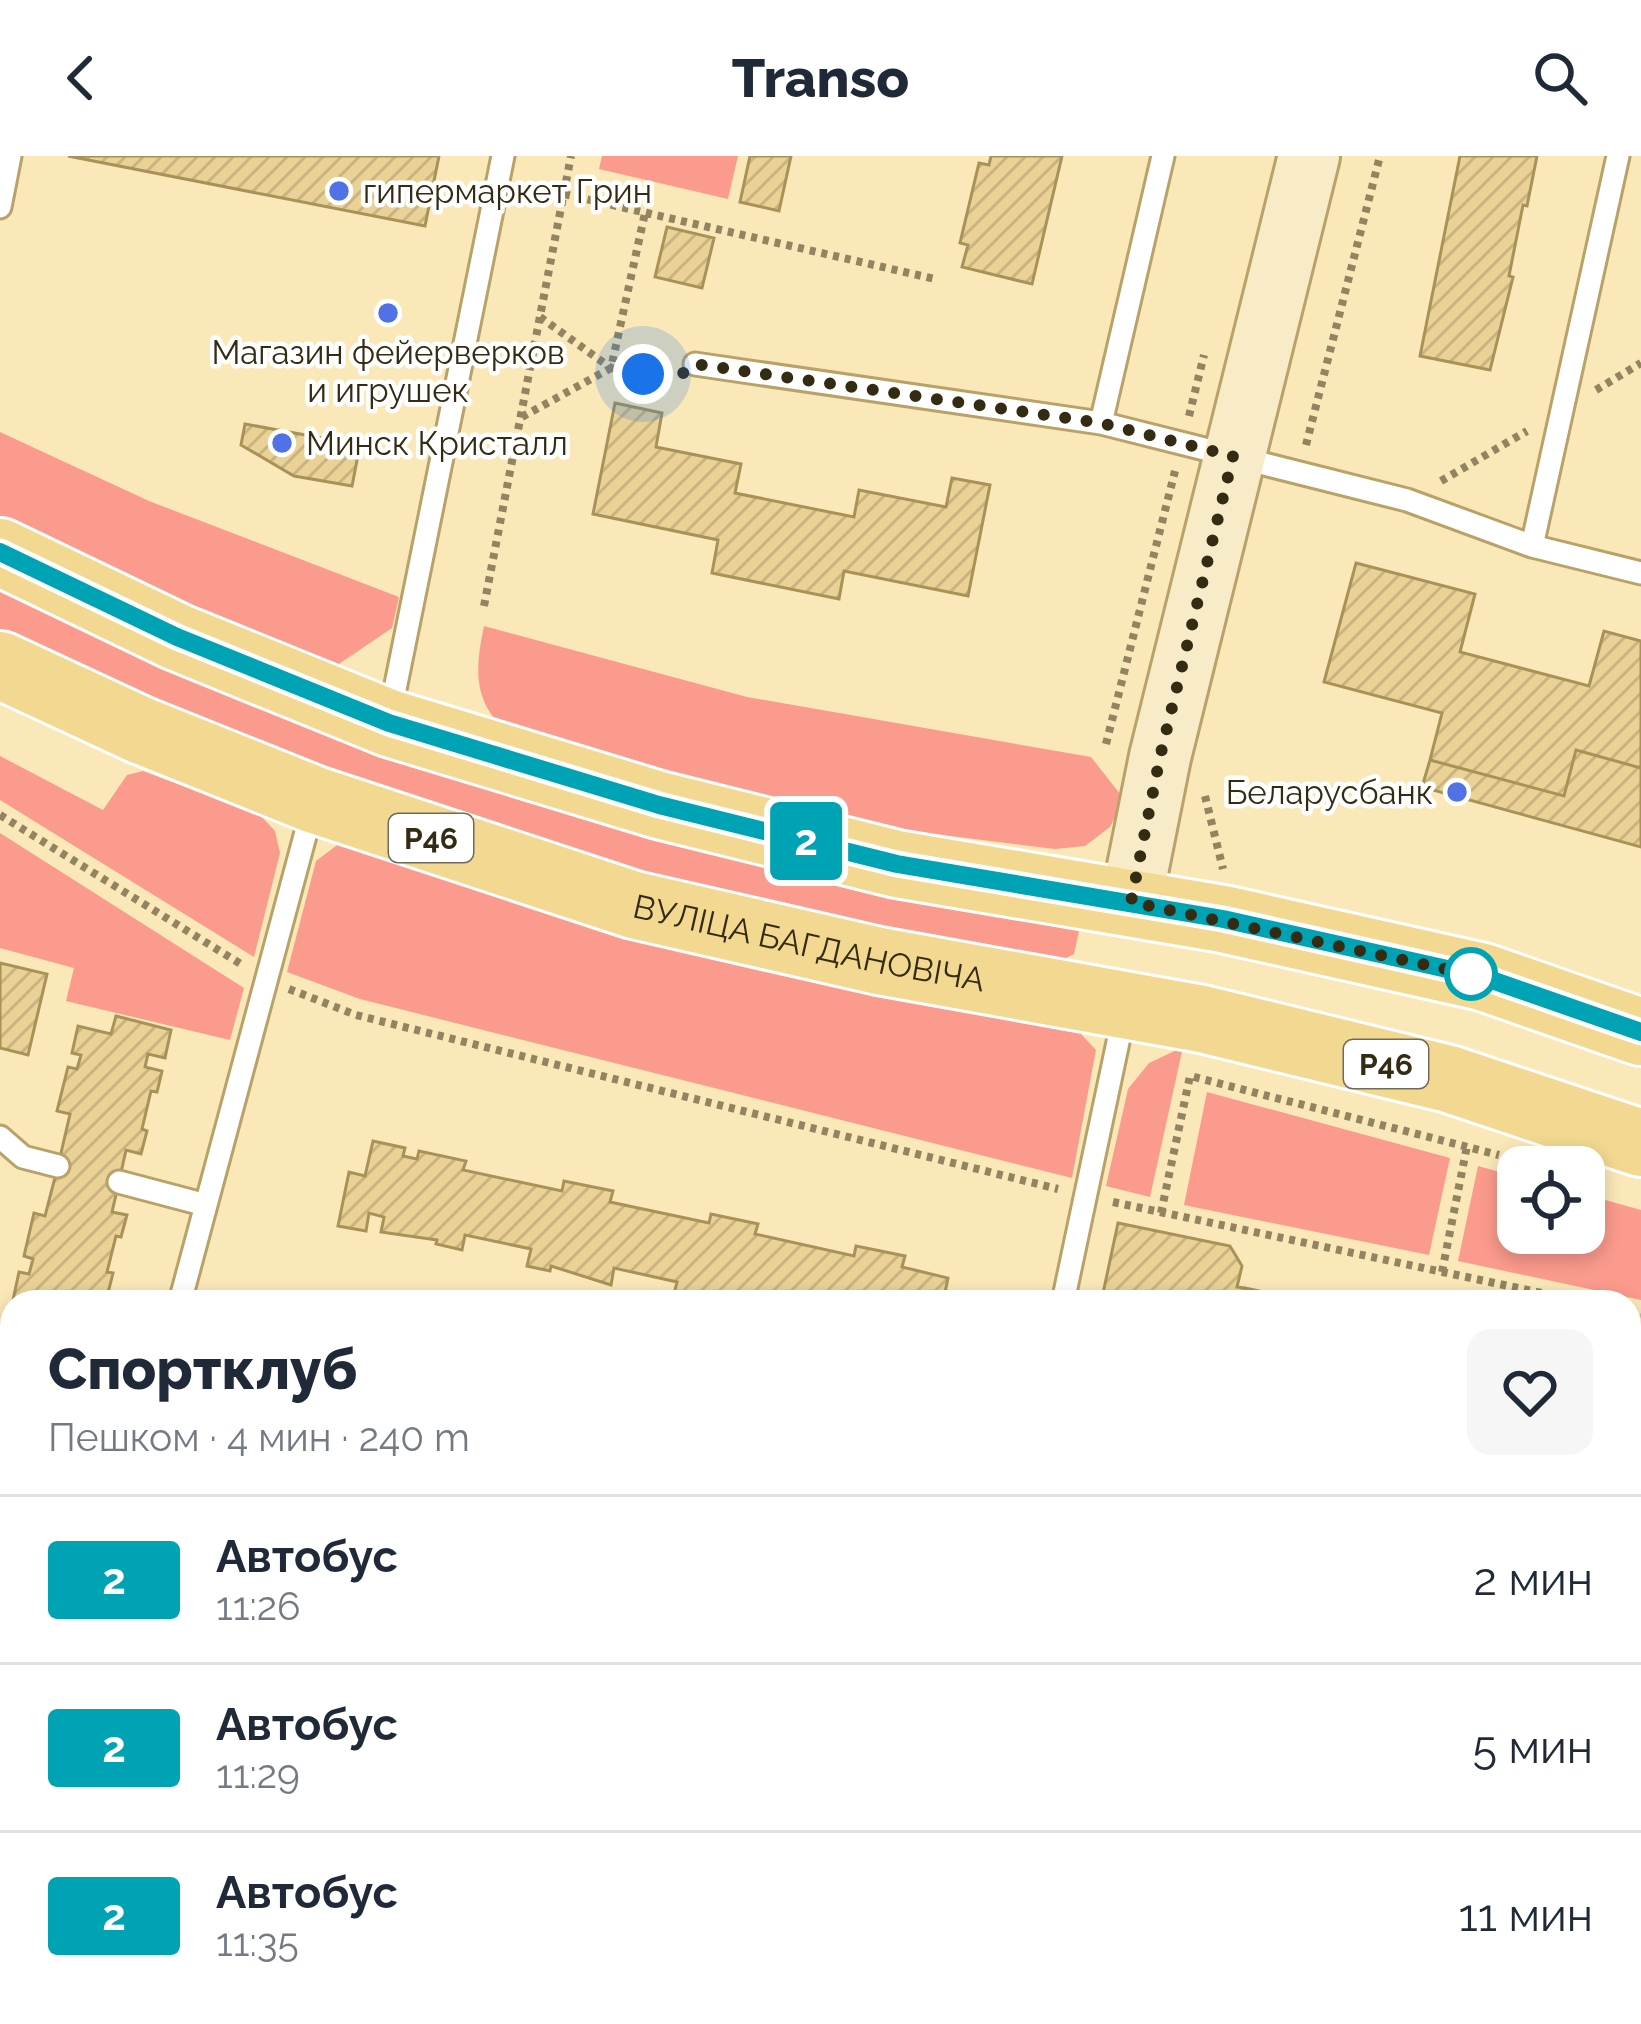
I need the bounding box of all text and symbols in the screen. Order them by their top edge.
icon: back [48,45,114,111]
icon: search [1527,45,1593,111]
text: Transo [732,46,909,110]
place label: гипермаркет Грин [363,172,652,211]
marker: гипермаркет Грин [326,178,352,204]
marker: Магазин фейерверков и игрушек [375,300,401,326]
place label: Магазин фейерверков и игрушек [211,333,565,410]
your location [613,344,673,404]
place label: Минск Кристалл [306,424,568,463]
marker: Минск Кристалл [269,430,295,456]
place label: Беларусбанк [1226,773,1433,812]
marker: Беларусбанк [1444,779,1470,805]
line badge: 2 [767,802,845,880]
road number: Р46 [389,814,473,862]
text: 2 [794,816,818,865]
street label: ВУЛІЦА БАГДАНОВІЧА [630,886,988,999]
unlabelled marker [1446,949,1496,999]
road number: Р46 [1344,1040,1428,1088]
map controls [1497,1146,1605,1254]
button: locate [1497,1146,1605,1254]
button: heart [1467,1329,1593,1455]
text: Спортклуб [48,1335,357,1402]
text: Пешком · 4 мин · 240 m [48,1414,470,1460]
text: Автобус [216,1530,398,1583]
text: 2 мин [1474,1553,1593,1606]
text: 2 [102,1555,126,1604]
text: 11:26 [216,1583,301,1629]
text: Автобус [216,1698,398,1751]
text: 5 мин [1472,1721,1593,1774]
text: 2 [102,1723,126,1772]
text: 11:29 [216,1751,300,1797]
text: Автобус [216,1866,398,1919]
text: 11 мин [1458,1889,1593,1942]
text: 2 [102,1891,126,1940]
text: 11:35 [216,1919,299,1965]

